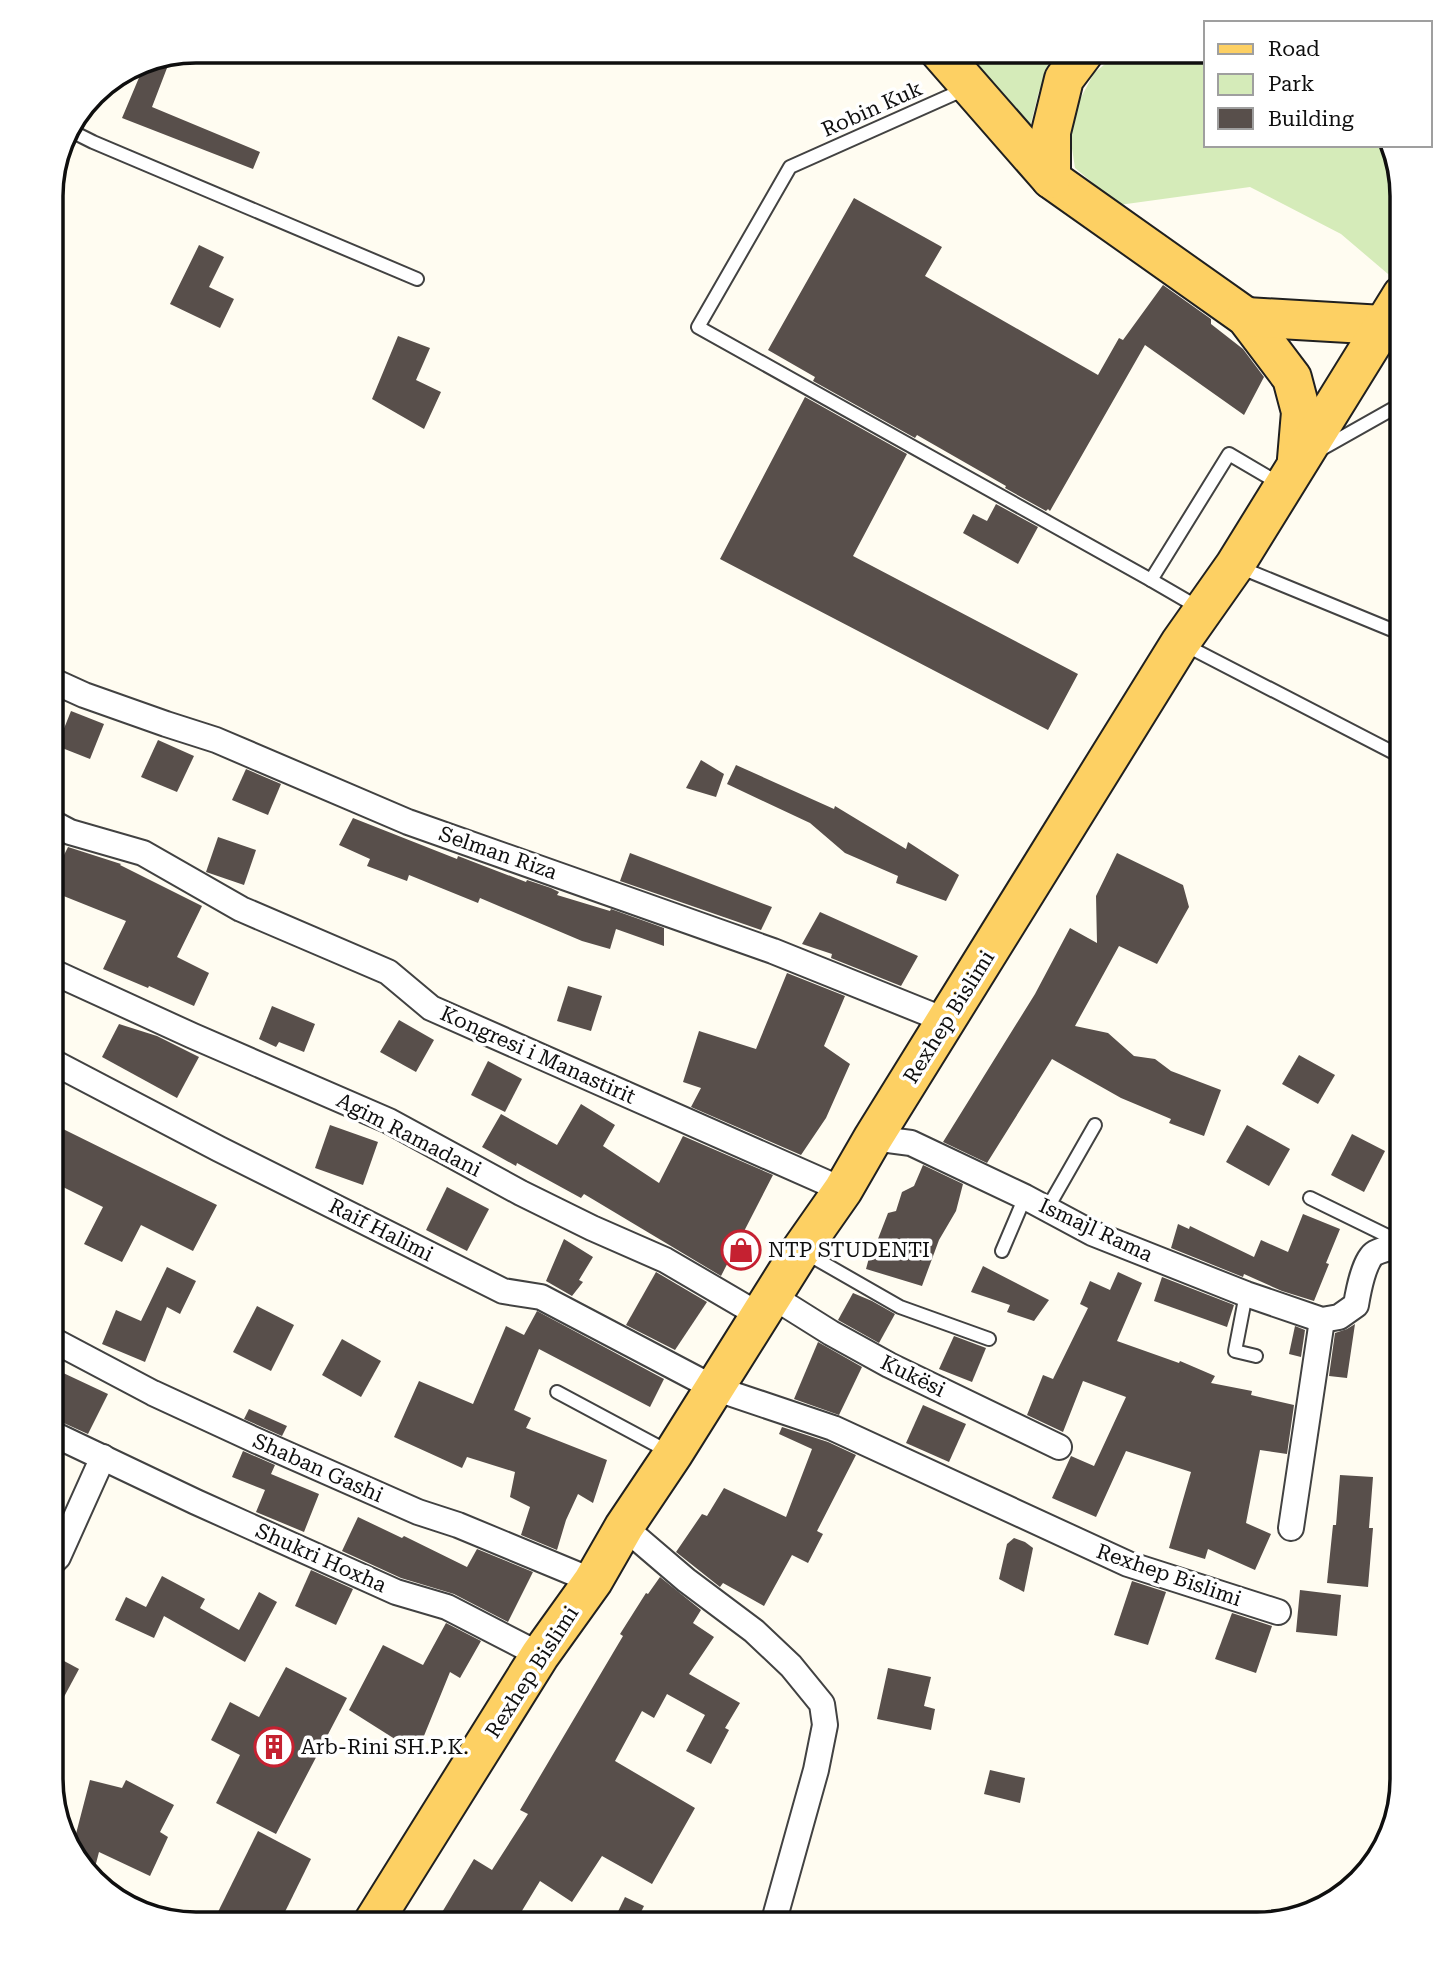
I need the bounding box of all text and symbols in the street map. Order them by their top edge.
legend [1204,21,1432,147]
text: Road [1268,37,1320,61]
text: Park [1268,72,1314,96]
street label: Robin Kuk [818,76,926,142]
text: Building [1268,107,1354,131]
street label: Selman Riza [436,822,561,885]
street label: Rexhep Bislimi [899,946,1000,1088]
street label: Kongresi i Manastirit [437,1001,639,1109]
street label: Agim Ramadani [333,1088,486,1182]
street label: Ismajl Rama [1035,1193,1157,1267]
street label: Raif Halimi [325,1194,437,1267]
shop icon: NTP STUDENTI [720,1229,762,1271]
place label: NTP STUDENTI [768,1238,930,1262]
street label: Kukësi [877,1350,949,1402]
street label: Shaban Gashi [249,1429,387,1508]
street label: Shukri Hoxha [252,1518,391,1598]
street label: Rexhep Bislimi [1093,1539,1245,1611]
street label: Rexhep Bislimi [481,1602,584,1742]
building icon: Arb-Rini SH.P.K. [253,1726,295,1768]
place label: Arb-Rini SH.P.K. [301,1735,469,1759]

